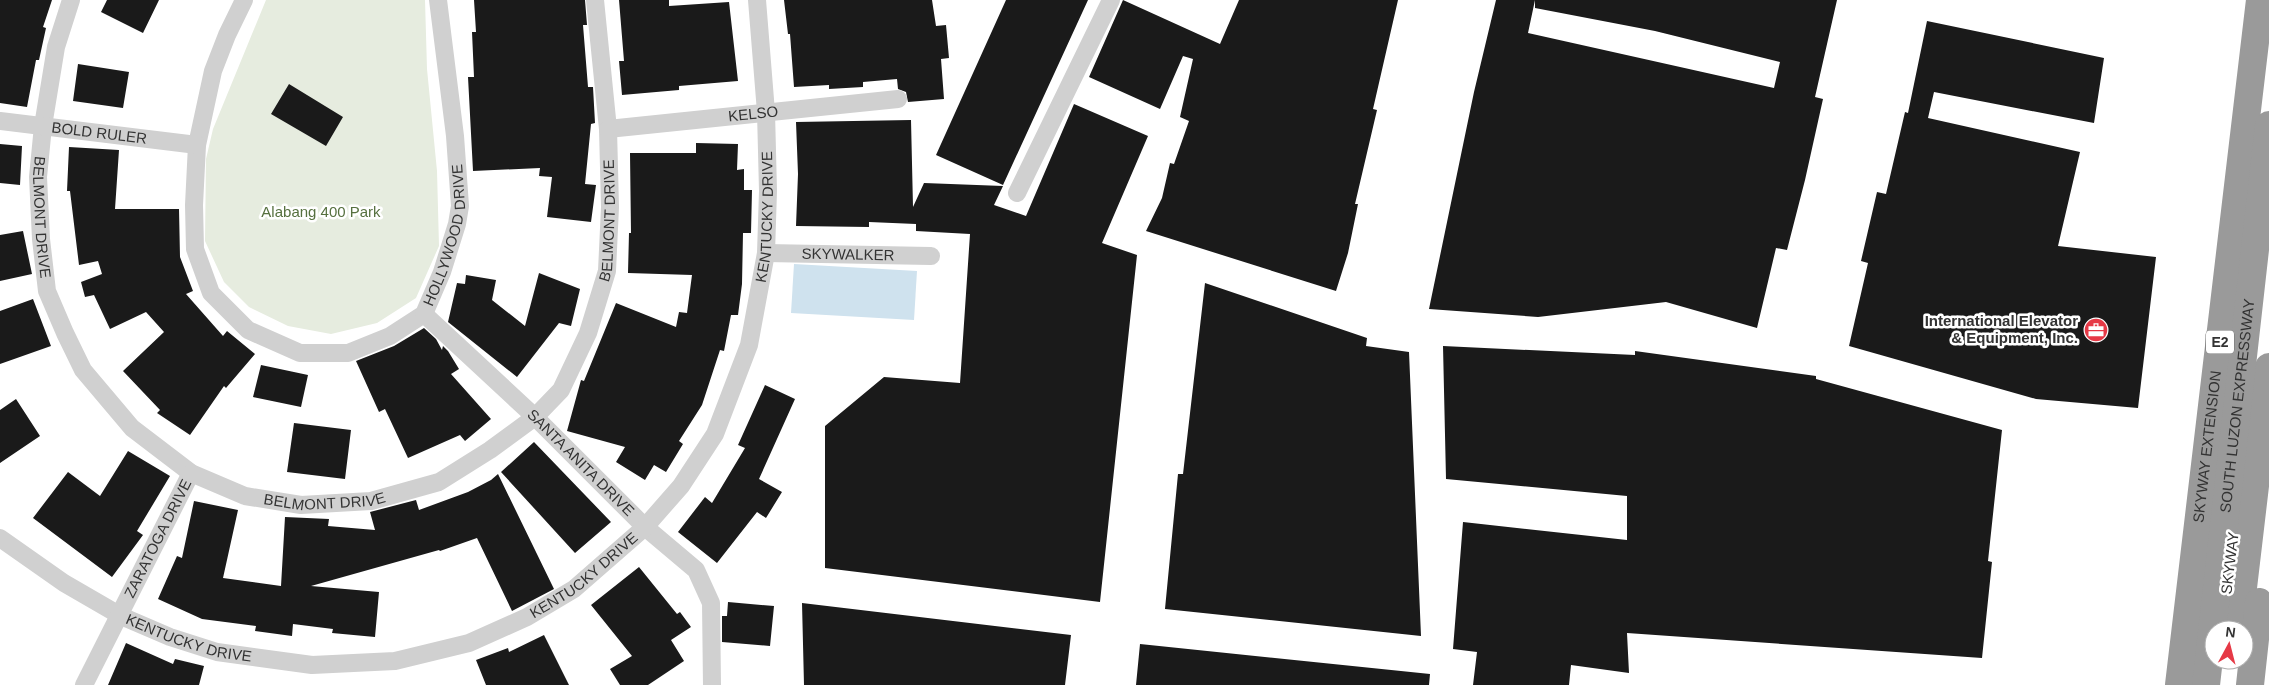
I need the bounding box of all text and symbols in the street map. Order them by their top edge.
street label: KELSO [727,102,779,125]
street label: BOLD RULER [51,118,148,147]
street label: KENTUCKY DRIVE [752,151,776,284]
street label: BELMONT DRIVE [30,155,54,279]
street label: BELMONT DRIVE [595,159,618,284]
street label: HOLLYWOOD DRIVE [420,164,468,308]
park label: Alabang 400 Park [261,203,381,220]
street label: SKYWALKER [801,245,895,263]
street label: SOUTH LUZON EXPRESSWAY [2216,298,2257,514]
place label: International Elevator & Equipment, Inc. [1925,312,2078,346]
office icon: International Elevator & Equipment, Inc. [2083,317,2109,343]
road number: E2 [2206,331,2234,354]
street label: SKYWAY EXTENSION [2189,370,2224,524]
street label: SANTA ANITA DRIVE [524,405,638,519]
street label: ZARATOGA DRIVE [120,476,194,600]
street label: BELMONT DRIVE [263,488,387,513]
street label: KENTUCKY DRIVE [527,529,641,621]
street label: SKYWAY [2217,531,2242,595]
street label: KENTUCKY DRIVE [123,610,253,665]
north arrow [2204,620,2254,670]
text: N [2225,624,2237,641]

